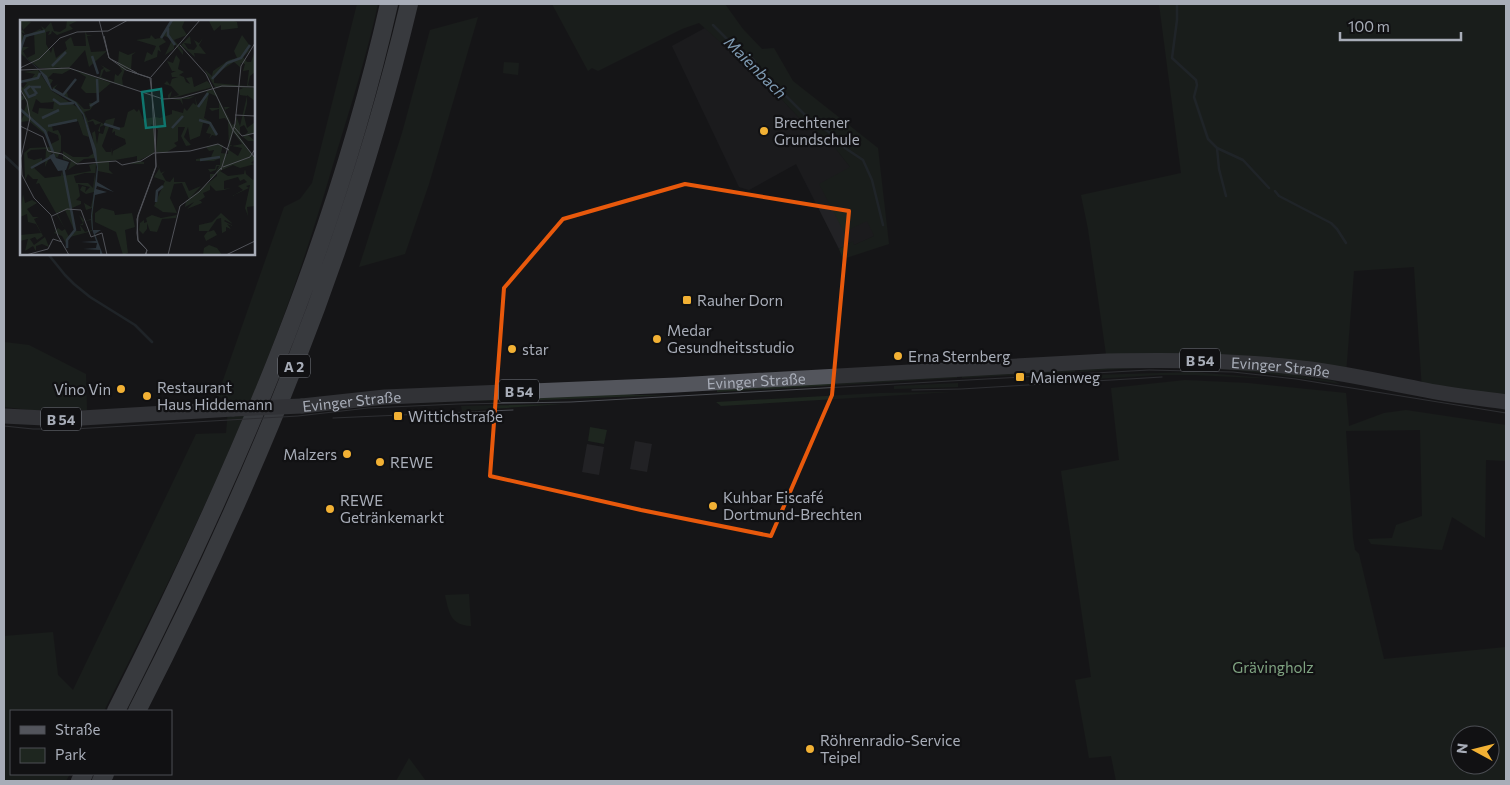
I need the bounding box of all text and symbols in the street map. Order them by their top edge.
scale bar [1340,10,1461,42]
text: 100 m [1348,17,1390,35]
inset map [20,20,255,255]
water label: Maienbach [721,32,791,102]
place label: Brechtener Grundschule [774,113,860,148]
marker: Brechtener Grundschule [758,125,770,137]
place label: Rauher Dorn [697,291,783,309]
marker: Rauher Dorn [681,294,693,306]
place label: Medar Gesundheitsstudio [667,321,795,356]
marker: Medar Gesundheitsstudio [651,333,663,345]
place label: star [522,340,549,358]
marker: star [506,343,518,355]
place label: Erna Sternberg [908,347,1010,365]
road number: B 54 [1180,348,1220,372]
marker: Erna Sternberg [892,350,904,362]
street label: Evinger Straße [1231,353,1331,381]
road number: A 2 [278,354,310,378]
place label: Maienweg [1030,368,1100,386]
street label: Evinger Straße [706,369,806,392]
marker: Maienweg [1014,371,1026,383]
place label: Restaurant Haus Hiddemann [157,378,273,413]
place label: Vino Vin [54,380,111,398]
road number: B 54 [499,380,539,402]
marker: Vino Vin [115,383,127,395]
street label: Evinger Straße [301,387,402,415]
marker: Restaurant Haus Hiddemann [141,390,153,402]
place label: Wittichstraße [408,407,503,425]
road number: B 54 [41,408,81,430]
marker: Wittichstraße [392,410,404,422]
place label: Malzers [283,445,337,463]
marker: Malzers [341,448,353,460]
place label: REWE [390,453,433,471]
marker: REWE [374,456,386,468]
place label: Kuhbar Eiscafé Dortmund-Brechten [723,488,862,523]
place label: REWE Getränkemarkt [340,491,444,526]
marker: Kuhbar Eiscafé Dortmund-Brechten [707,500,719,512]
marker: REWE Getränkemarkt [324,503,336,515]
park label: Grävingholz [1232,658,1314,676]
legend [10,710,172,775]
text: Straße [55,720,101,738]
north arrow [1450,725,1500,775]
place label: Röhrenradio-Service Teipel [820,731,961,766]
text: N [1453,742,1471,755]
marker: Röhrenradio-Service Teipel [804,743,816,755]
text: Park [55,745,86,763]

